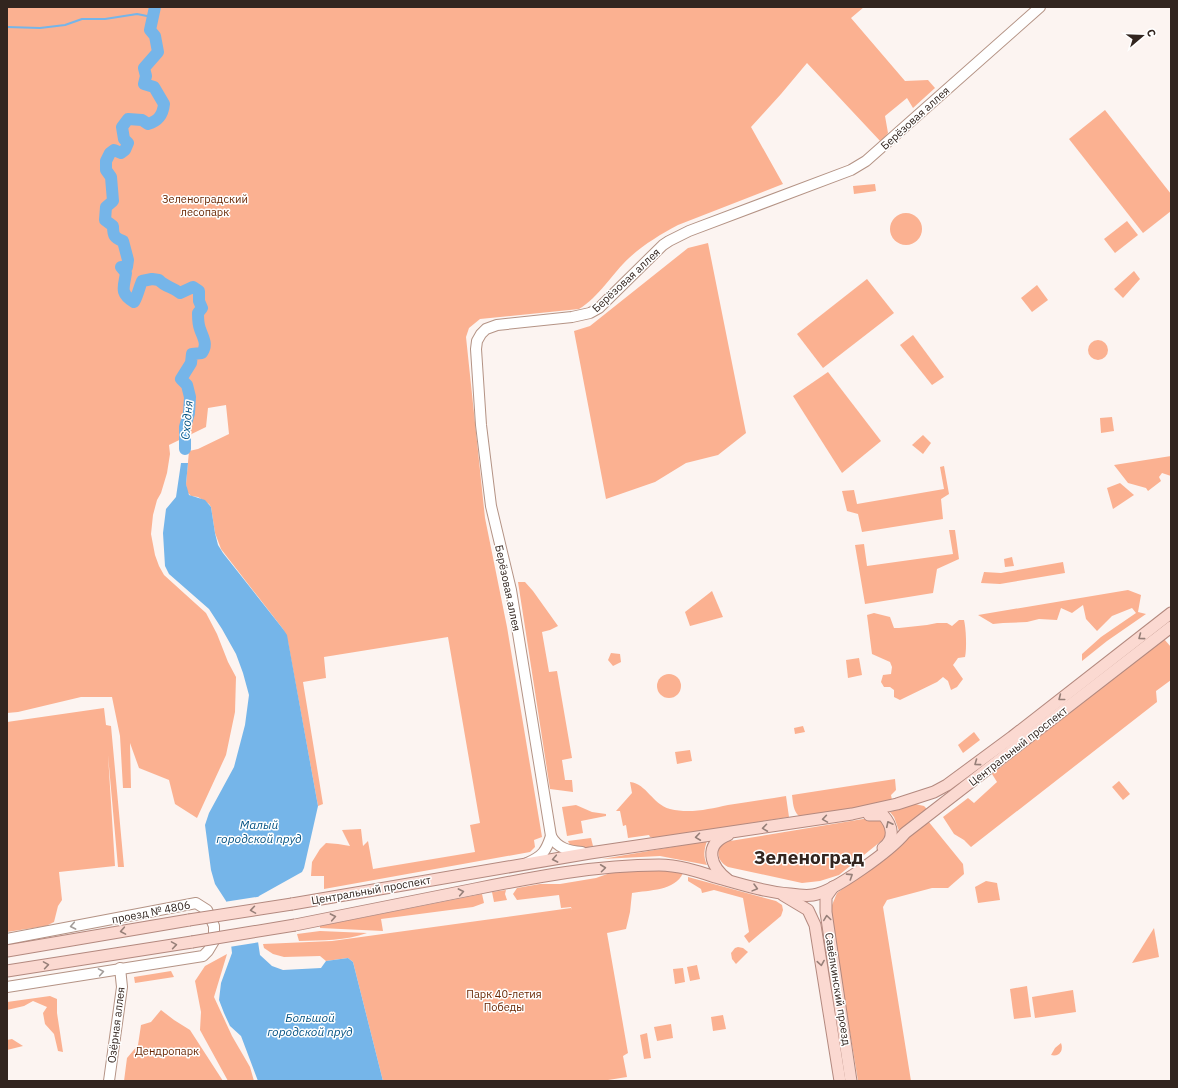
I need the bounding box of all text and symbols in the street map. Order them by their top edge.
north arrow [1122,16,1162,56]
text: С [1144,27,1159,38]
street label: Берёзовая аллея [878,83,952,153]
park label: Зеленоградский лесопарк [162,192,248,219]
street label: Берёзовая аллея [589,245,663,315]
water label: Сходня [177,400,196,440]
street label: Берёзовая аллея [492,544,524,632]
one-way arrow [1138,632,1145,639]
one-way arrow [1059,694,1066,701]
street label: Центральный проспект [966,703,1070,789]
one-way arrow [975,758,982,765]
one-way arrow [822,814,828,822]
water label: Малый городской пруд [216,817,302,846]
one-way arrow [885,821,893,828]
one-way arrow [761,823,768,832]
one-way arrow [695,832,701,841]
district label: Зеленоград [754,845,865,869]
one-way arrow [552,854,559,863]
one-way arrow [600,864,606,873]
street label: Центральный проспект [310,873,432,907]
one-way arrow [846,874,853,881]
one-way arrow [751,883,758,892]
one-way arrow [458,888,464,897]
street label: проезд № 4806 [110,898,192,926]
one-way arrow [250,905,256,914]
one-way arrow [330,914,336,922]
one-way arrow [823,915,832,921]
one-way arrow [70,922,76,930]
one-way arrow [120,927,126,935]
street label: Савёлкинский проезд [822,932,854,1047]
one-way arrow [171,941,177,950]
one-way arrow [816,960,825,966]
one-way arrow [42,961,49,970]
one-way arrow [98,968,104,976]
street label: Озёрная аллея [104,986,128,1064]
park label: Парк 40-летия Победы [466,987,542,1014]
water label: Большой городской пруд [267,1010,353,1039]
park label: Дендропарк [135,1044,199,1058]

